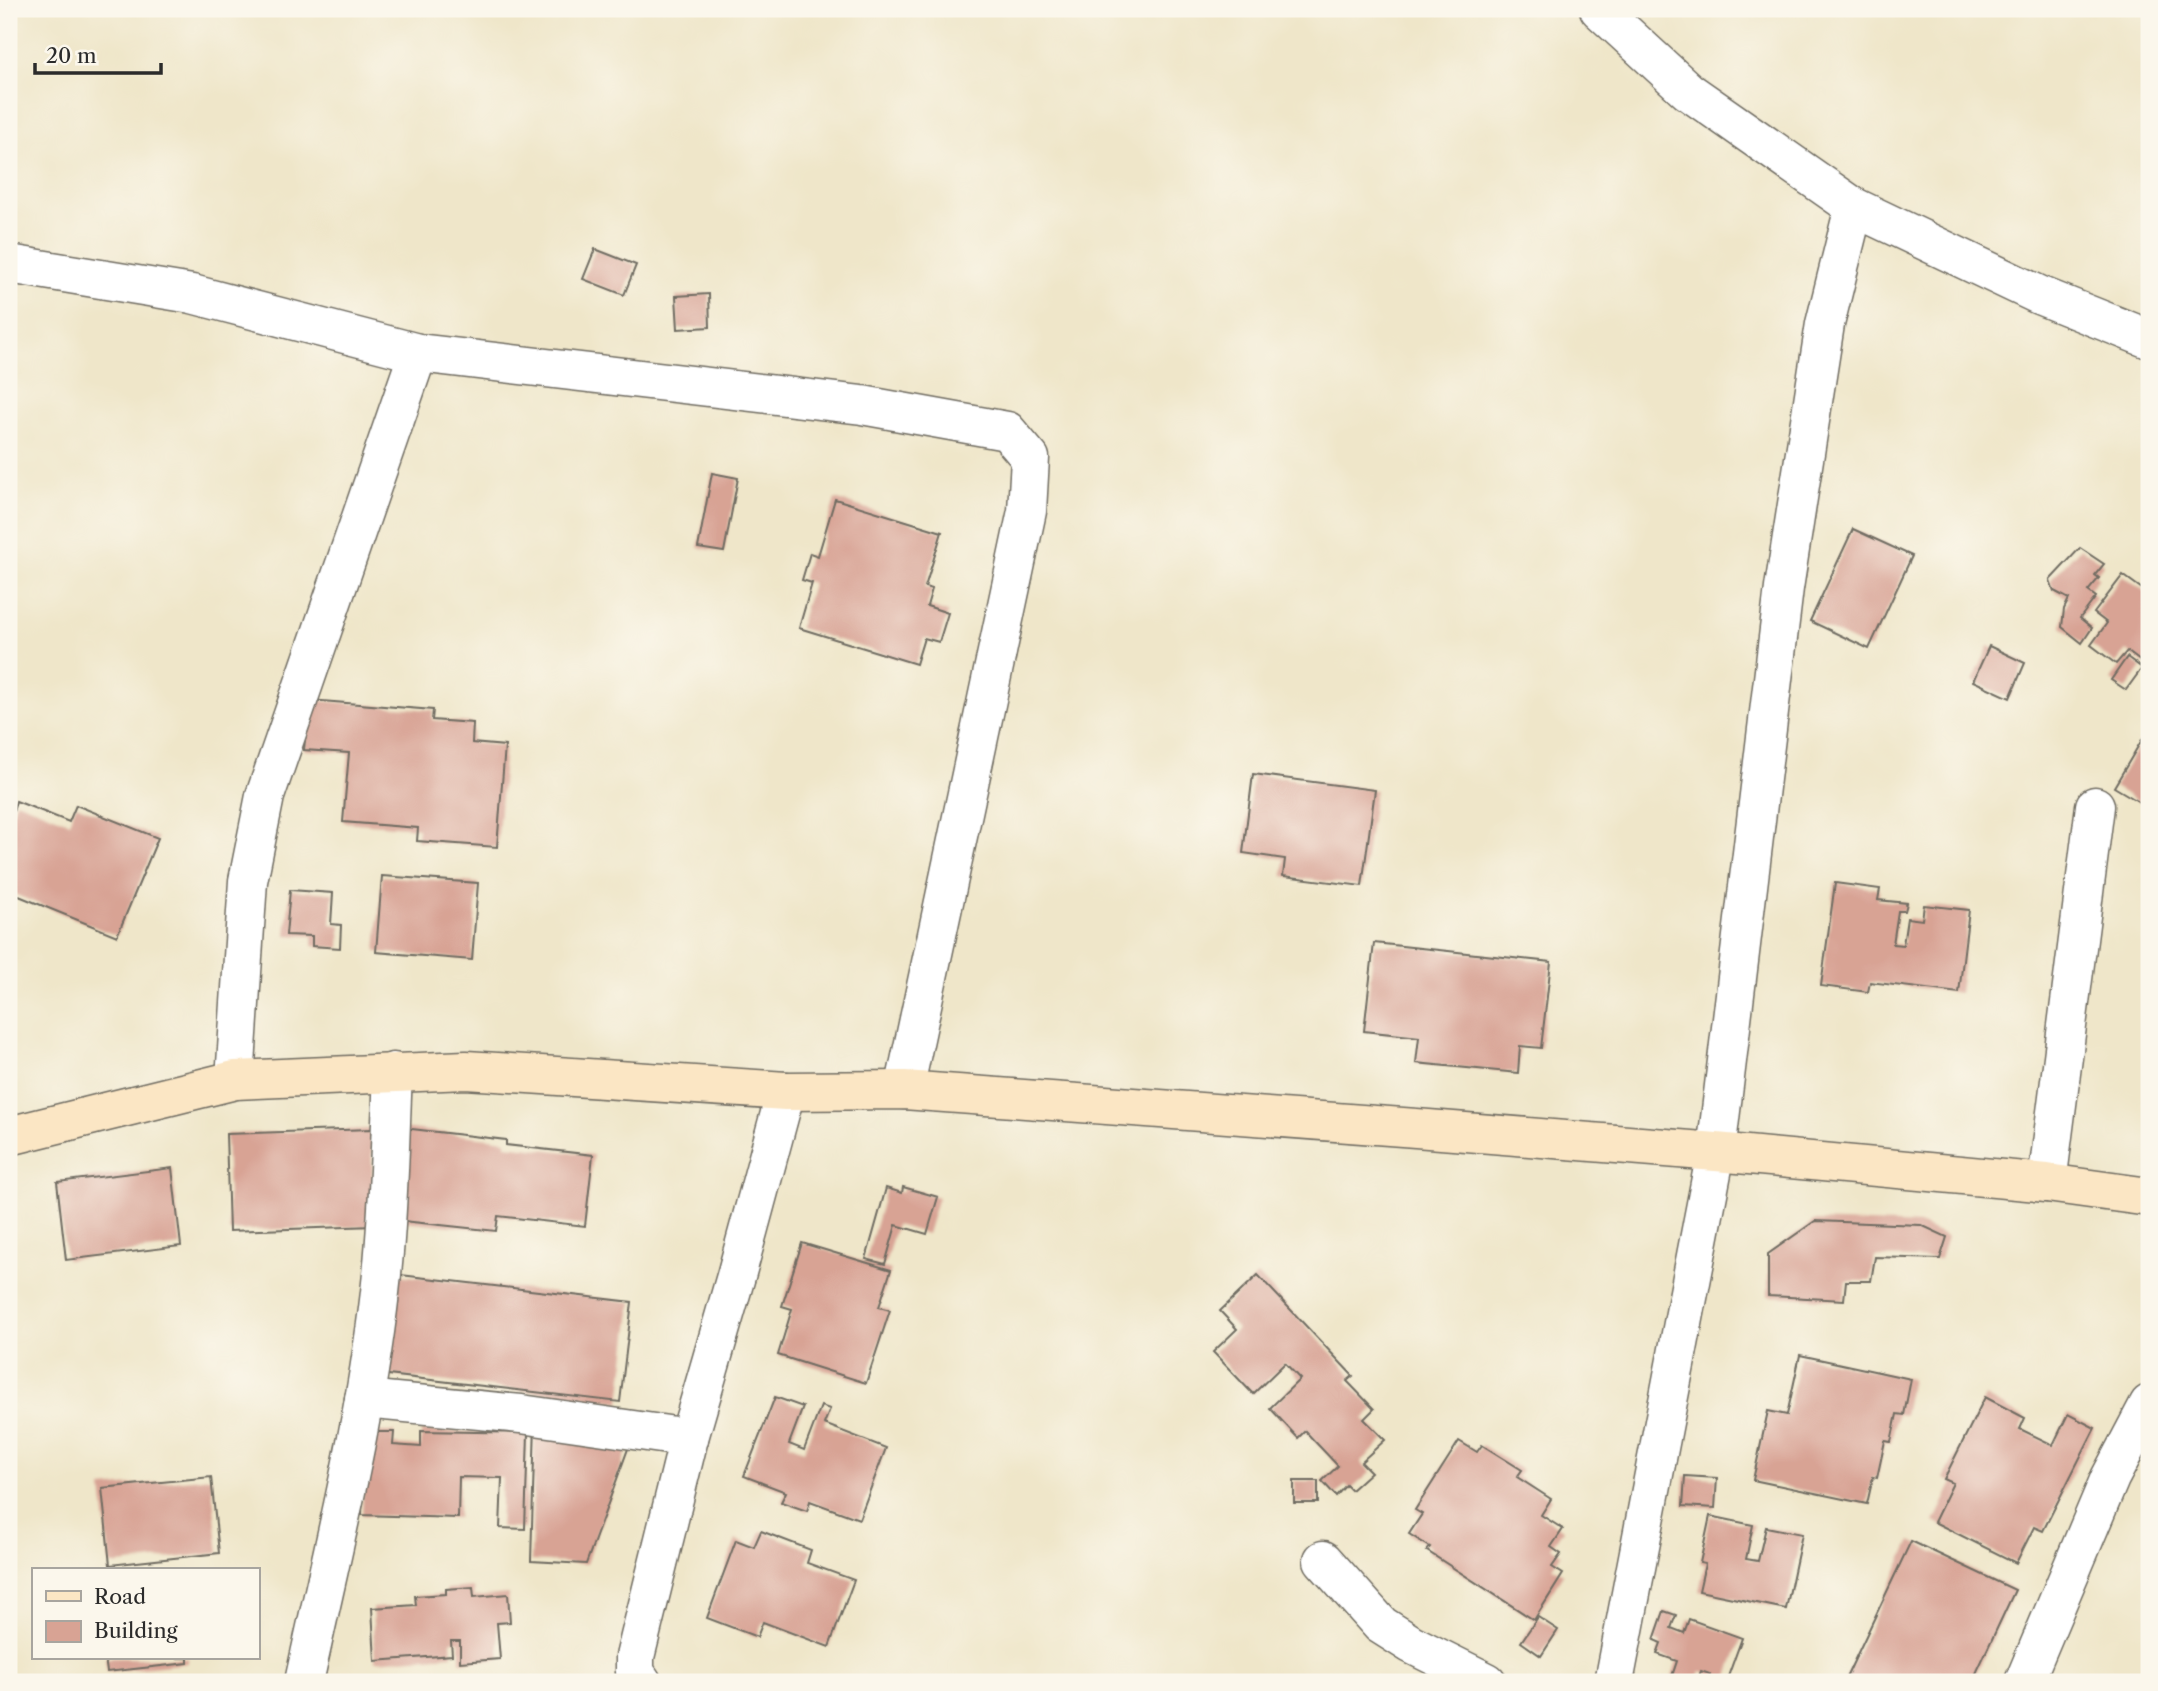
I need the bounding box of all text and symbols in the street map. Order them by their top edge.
scale bar [35,32,161,76]
text: 20 m [46,43,97,68]
legend [32,1568,259,1660]
text: Road [94,1584,146,1609]
text: Building [94,1618,179,1643]

